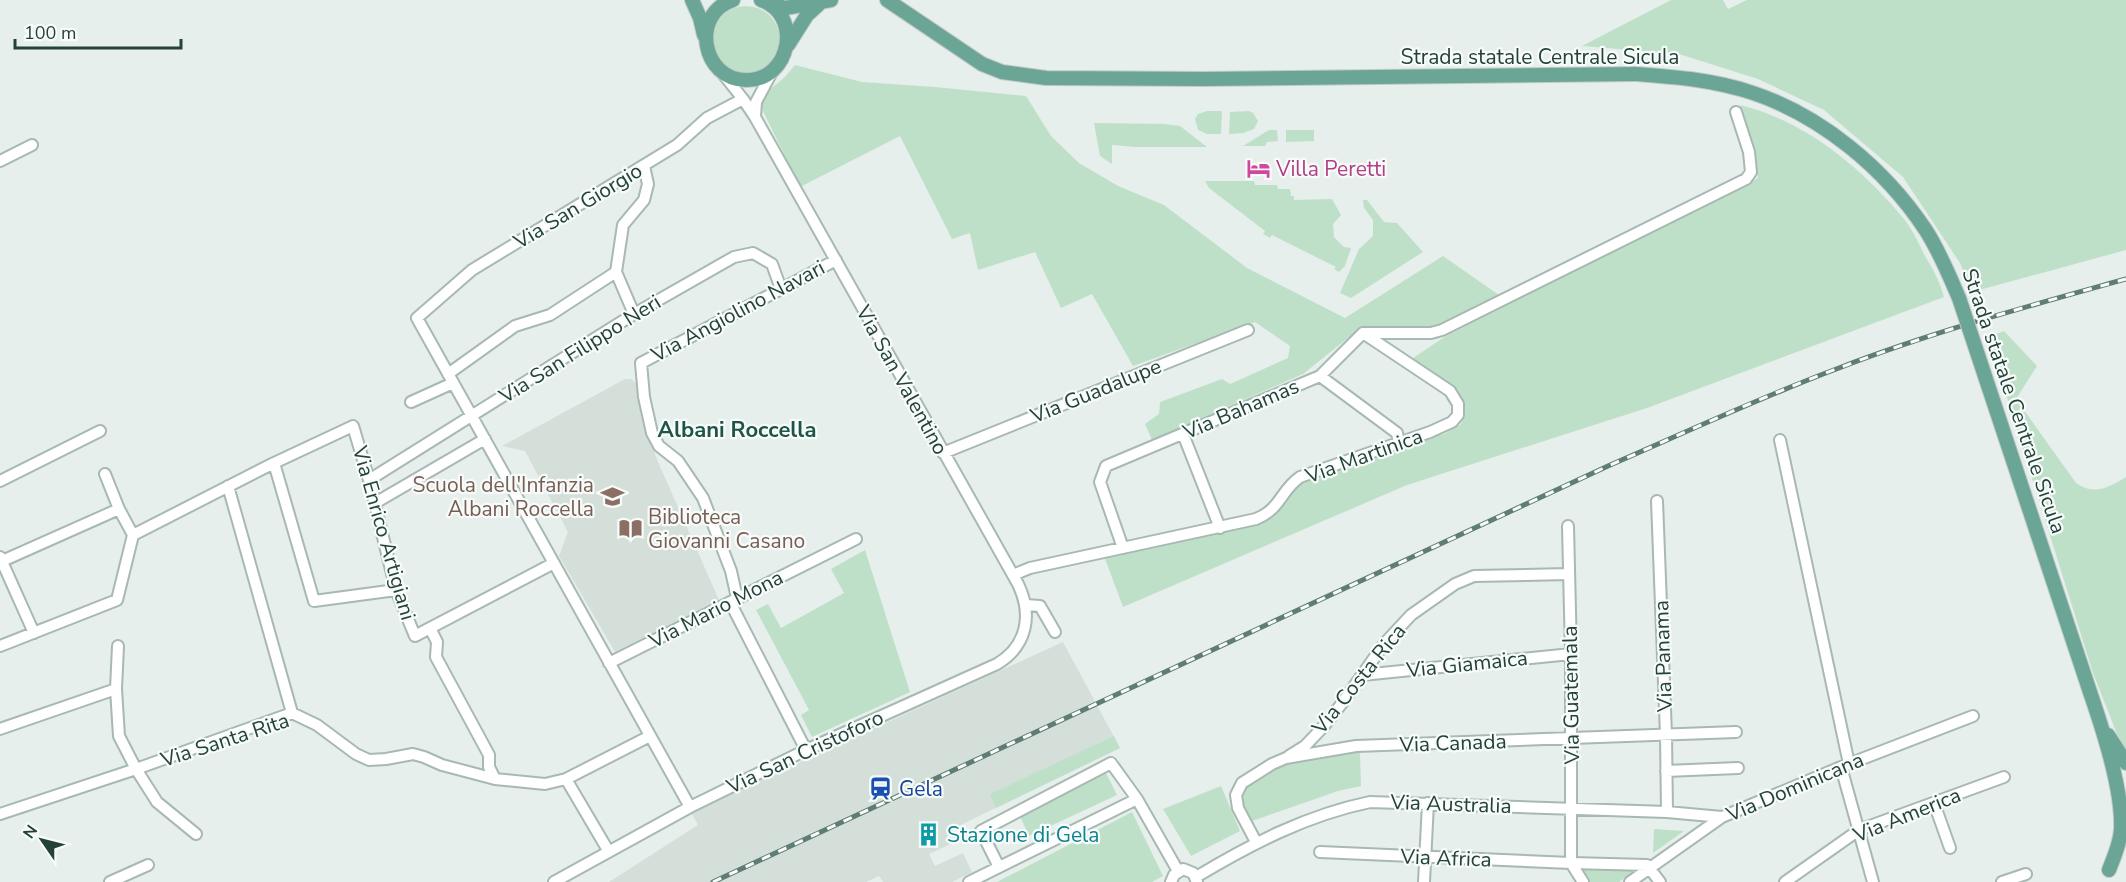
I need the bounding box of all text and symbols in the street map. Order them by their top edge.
scale bar [15,12,182,50]
text: 100 m [24,21,76,45]
street label: Strada statale Centrale Sicula [1401,43,1679,71]
place label: Villa Peretti [1275,155,1386,183]
hotel icon: Villa Peretti [1245,156,1271,182]
street label: Via San Giorgio [508,157,647,256]
street label: Via Angiolino Navari [645,253,830,369]
street label: Strada statale Centrale Sicula [1955,265,2073,537]
street label: Via San Filippo Neri [493,288,666,411]
street label: Via San Valentino [849,299,955,460]
street label: Via Guadalupe [1025,352,1166,430]
street label: Via Bahamas [1178,372,1303,446]
district label: Albani Roccella [658,415,816,445]
street label: Via Martinica [1301,422,1426,491]
street label: Via Enrico Artigiani [345,442,422,623]
place label: Scuola dell'Infanzia Albani Roccella [412,471,594,523]
school or university icon: Scuola dell'Infanzia Albani Roccella [599,484,625,510]
place label: Biblioteca Giovanni Casano [648,503,805,555]
library icon: Biblioteca Giovanni Casano [617,516,643,542]
street label: Via Mario Mona [643,563,788,655]
street label: Via Panama [1647,600,1679,713]
street label: Via Costa Rica [1305,618,1412,741]
street label: Via Guatemala [1556,625,1586,766]
street label: Via Giamaica [1404,644,1529,684]
street label: Via San Cristoforo [721,703,888,801]
street label: Via Santa Rita [156,706,293,774]
street label: Via Canada [1398,727,1507,759]
street label: Via Dominicana [1721,745,1868,829]
place label: Gela [899,775,943,803]
station icon: Gela [868,776,894,802]
street label: Via America [1848,781,1965,850]
street label: Via Australia [1389,788,1512,820]
north arrow [12,810,72,870]
text: N [18,821,43,843]
place label: Stazione di Gela [947,821,1099,849]
building icon: Stazione di Gela [916,822,942,848]
street label: Via Africa [1399,842,1492,874]

